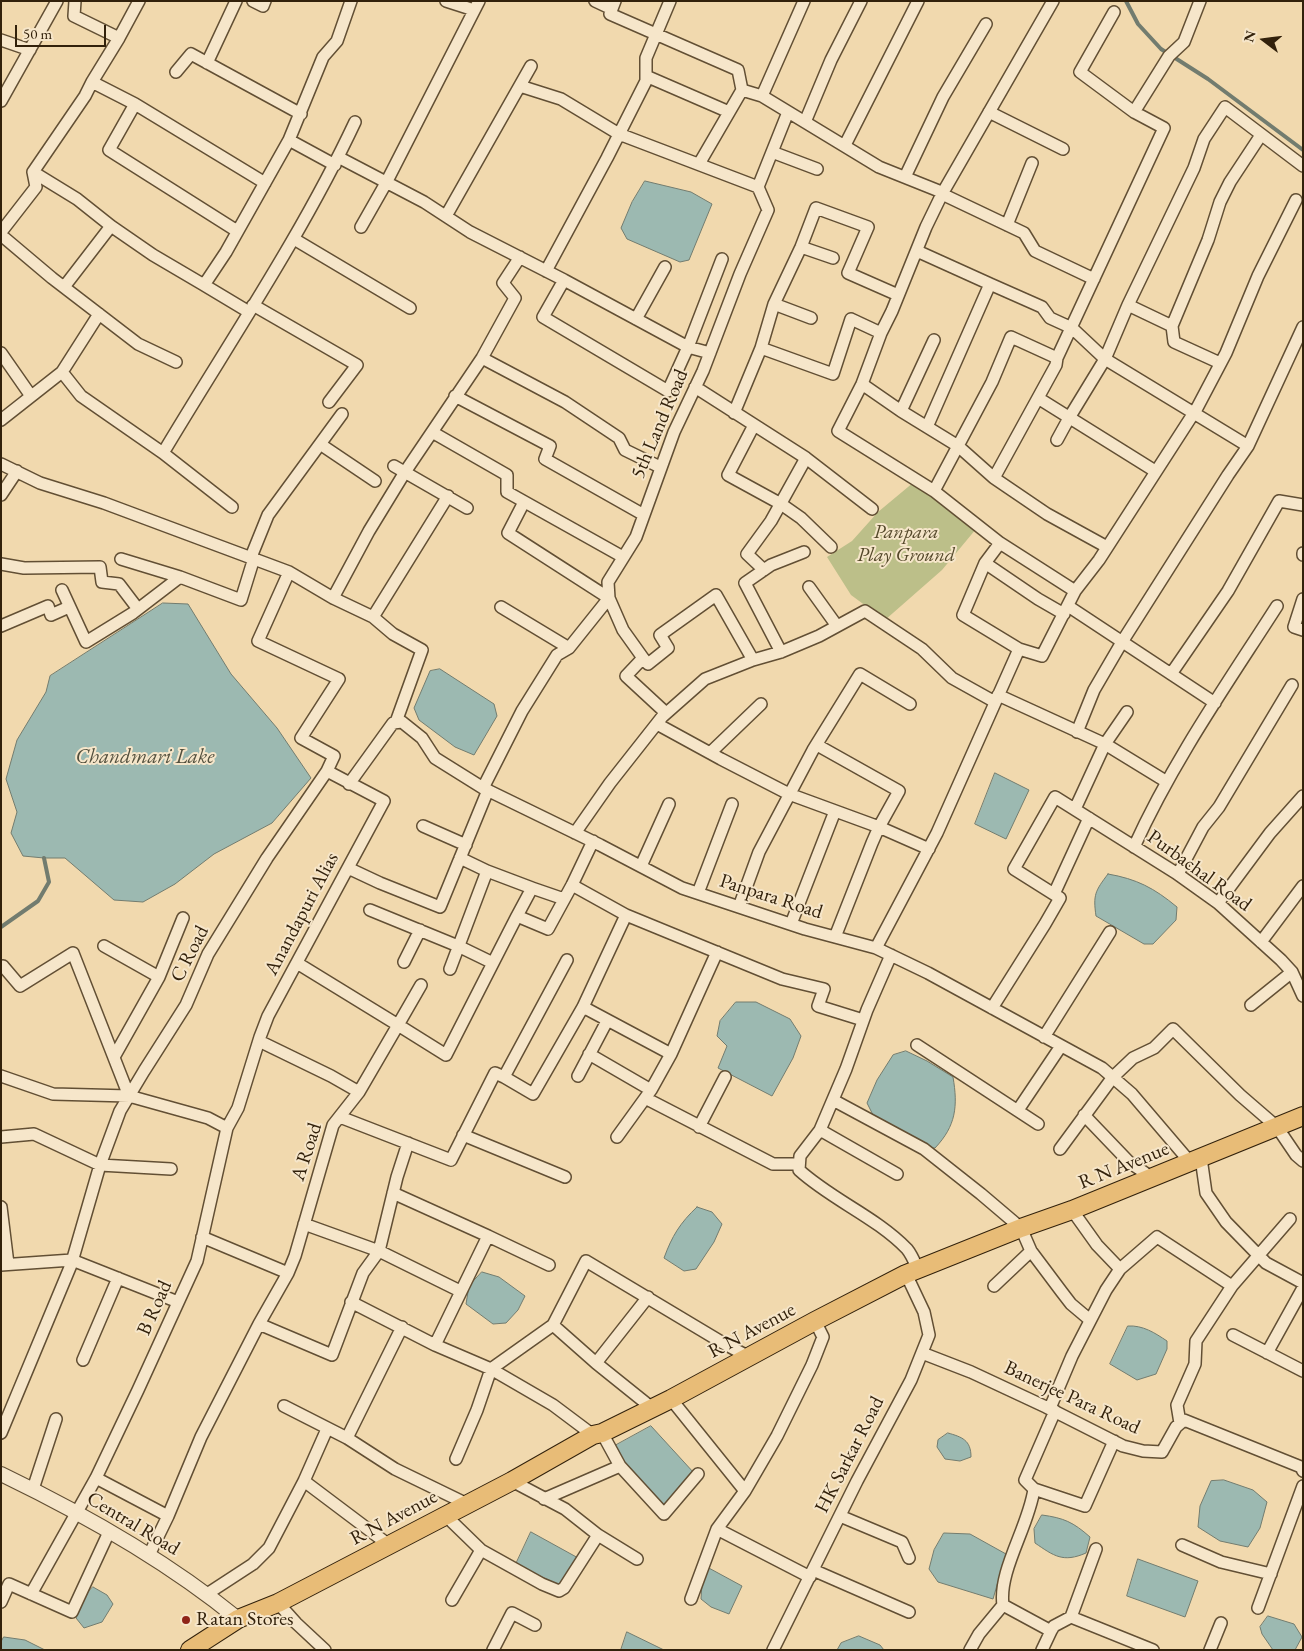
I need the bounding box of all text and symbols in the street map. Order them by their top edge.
scale bar [18,15,109,47]
north arrow [1239,15,1289,65]
text: 50 m [23,24,52,43]
text: N [1239,28,1260,44]
street label: 5th Land Road [626,366,694,482]
park label: Panpara Play Ground [857,521,955,568]
water label: Chandmari Lake [76,744,214,770]
street label: Purbachal Road [1142,825,1256,917]
street label: Anandapuri Alias [260,849,344,979]
street label: Panpara Road [716,869,826,925]
street label: C Road [166,922,214,986]
street label: A Road [286,1120,328,1184]
street label: R N Avenue [1075,1137,1173,1195]
street label: B Road [132,1277,178,1339]
street label: R N Avenue [704,1298,800,1364]
street label: Banerjee Para Road [1000,1356,1144,1440]
street label: HK Sarkar Road [810,1393,890,1517]
street label: R N Avenue [346,1485,442,1551]
street label: Central Road [82,1487,184,1561]
place label: Ratan Stores [196,1608,293,1632]
marker: Ratan Stores [180,1614,192,1626]

